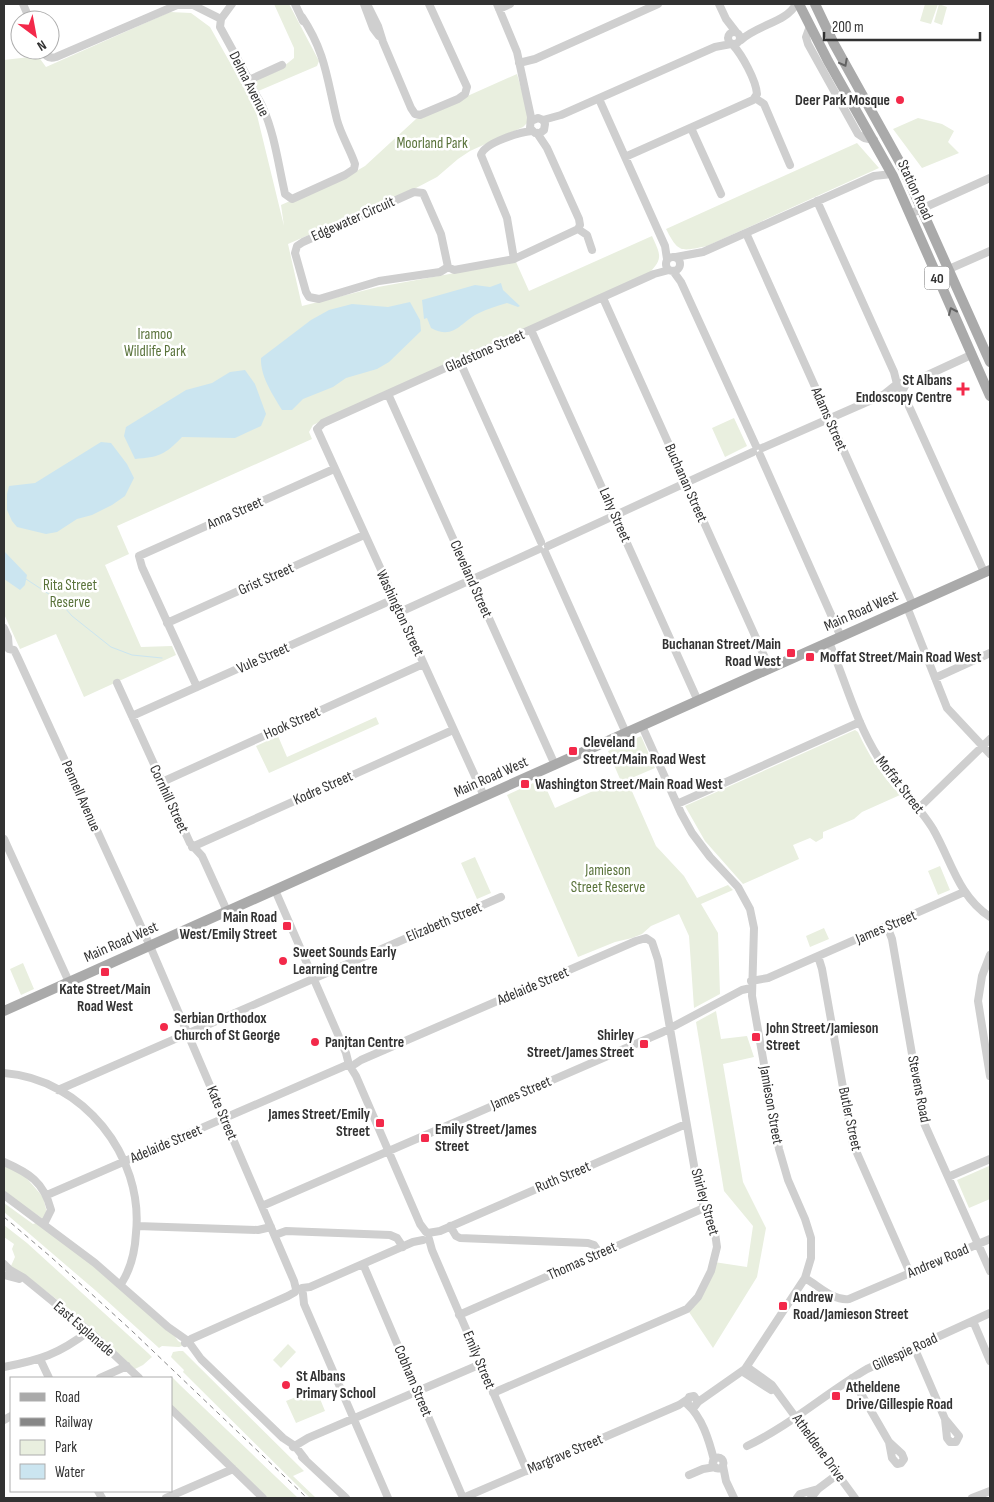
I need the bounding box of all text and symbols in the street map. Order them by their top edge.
north arrow [10,10,60,60]
scale bar [824,10,980,42]
text: 200 m [832,18,864,37]
text: N [34,36,49,55]
street label: Delma Avenue [224,48,274,120]
one-way arrow [838,58,848,67]
place label: Deer Park Mosque [795,91,890,110]
marker: Deer Park Mosque [894,94,906,106]
park label: Moorland Park [396,134,468,153]
street label: Station Road [893,157,937,223]
street label: Edgewater Circuit [308,192,398,246]
road number: 40 [924,266,950,290]
one-way arrow [947,307,958,316]
park label: Iramoo Wildlife Park [124,325,186,361]
street label: Gladstone Street [442,325,528,377]
place label: St Albans Endoscopy Centre [856,371,952,407]
marker: St Albans Endoscopy Centre [956,382,970,396]
street label: Adams Street [806,383,852,454]
street label: Buchanan Street [660,441,712,526]
street label: Lahy Street [595,485,636,546]
street label: Anna Street [203,492,266,534]
street label: Cleveland Street [445,537,497,621]
street label: Grist Street [235,558,297,600]
street label: Washington Street [372,567,428,660]
park label: Rita Street Reserve [43,576,97,612]
street label: Main Road West [821,586,901,636]
place label: Buchanan Street/Main Road West [662,635,781,671]
street label: Vule Street [234,638,293,678]
marker: Buchanan Street/Main Road West [785,647,797,659]
place label: Moffat Street/Main Road West [820,648,981,667]
marker: Moffat Street/Main Road West [804,651,816,663]
street label: Hook Street [261,702,324,744]
place label: Cleveland Street/Main Road West [583,733,706,769]
marker: Cleveland Street/Main Road West [567,745,579,757]
street label: Main Road West [451,752,531,802]
street label: Moffat Street [872,752,929,818]
street label: Pennell Avenue [57,757,105,835]
street label: Cornhill Street [145,762,193,836]
street label: Kodre Street [290,766,356,810]
place label: Washington Street/Main Road West [535,775,723,794]
marker: Washington Street/Main Road West [519,778,531,790]
park label: Jamieson Street Reserve [571,861,645,897]
street label: Elizabeth Street [403,897,485,946]
street label: James Street [852,906,920,949]
place label: Main Road West/Emily Street [180,908,277,944]
street label: Main Road West [81,917,161,967]
marker: Main Road West/Emily Street [281,920,293,932]
place label: Sweet Sounds Early Learning Centre [293,943,397,979]
marker: Sweet Sounds Early Learning Centre [277,955,289,967]
street label: Adelaide Street [493,962,572,1010]
marker: Kate Street/Main Road West [99,966,111,978]
place label: Kate Street/Main Road West [59,980,151,1016]
place label: Serbian Orthodox Church of St George [174,1009,280,1045]
place label: John Street/Jamieson Street [765,1019,879,1055]
marker: Serbian Orthodox Church of St George [158,1021,170,1033]
place label: Shirley Street/James Street [527,1026,635,1062]
marker: John Street/Jamieson Street [750,1031,762,1043]
place label: Panjtan Centre [325,1033,404,1052]
marker: Panjtan Centre [309,1036,321,1048]
marker: Shirley Street/James Street [638,1038,650,1050]
street label: Stevens Road [903,1054,935,1124]
street label: Jamieson Street [755,1063,787,1146]
street label: James Street [487,1072,555,1115]
street label: Kate Street [202,1083,242,1143]
street label: Butler Street [834,1085,866,1153]
place label: James Street/Emily Street [267,1105,371,1141]
marker: James Street/Emily Street [374,1117,386,1129]
street label: Adelaide Street [126,1120,205,1168]
place label: Emily Street/James Street [435,1120,537,1156]
marker: Emily Street/James Street [419,1132,431,1144]
street label: Ruth Street [532,1157,594,1197]
street label: Shirley Street [686,1166,724,1238]
street label: Thomas Street [545,1237,620,1285]
street label: Andrew Road [903,1240,972,1283]
place label: Andrew Road/Jamieson Street [792,1288,909,1324]
street label: East Esplanade [50,1297,118,1361]
marker: Andrew Road/Jamieson Street [777,1300,789,1312]
street label: Emily Street [458,1328,500,1392]
street label: Gillespie Road [869,1329,941,1375]
street label: Cobham Street [390,1343,437,1420]
place label: St Albans Primary School [296,1367,376,1403]
legend [10,1377,172,1492]
place label: Atheldene Drive/Gillespie Road [845,1378,953,1414]
marker: St Albans Primary School [280,1379,292,1391]
text: Road [55,1388,80,1407]
marker: Atheldene Drive/Gillespie Road [830,1390,842,1402]
street label: Atheldene Drive [787,1409,850,1486]
text: Railway [55,1413,93,1432]
street label: Margrave Street [524,1429,606,1478]
text: Park [55,1438,77,1457]
text: Water [55,1463,86,1482]

